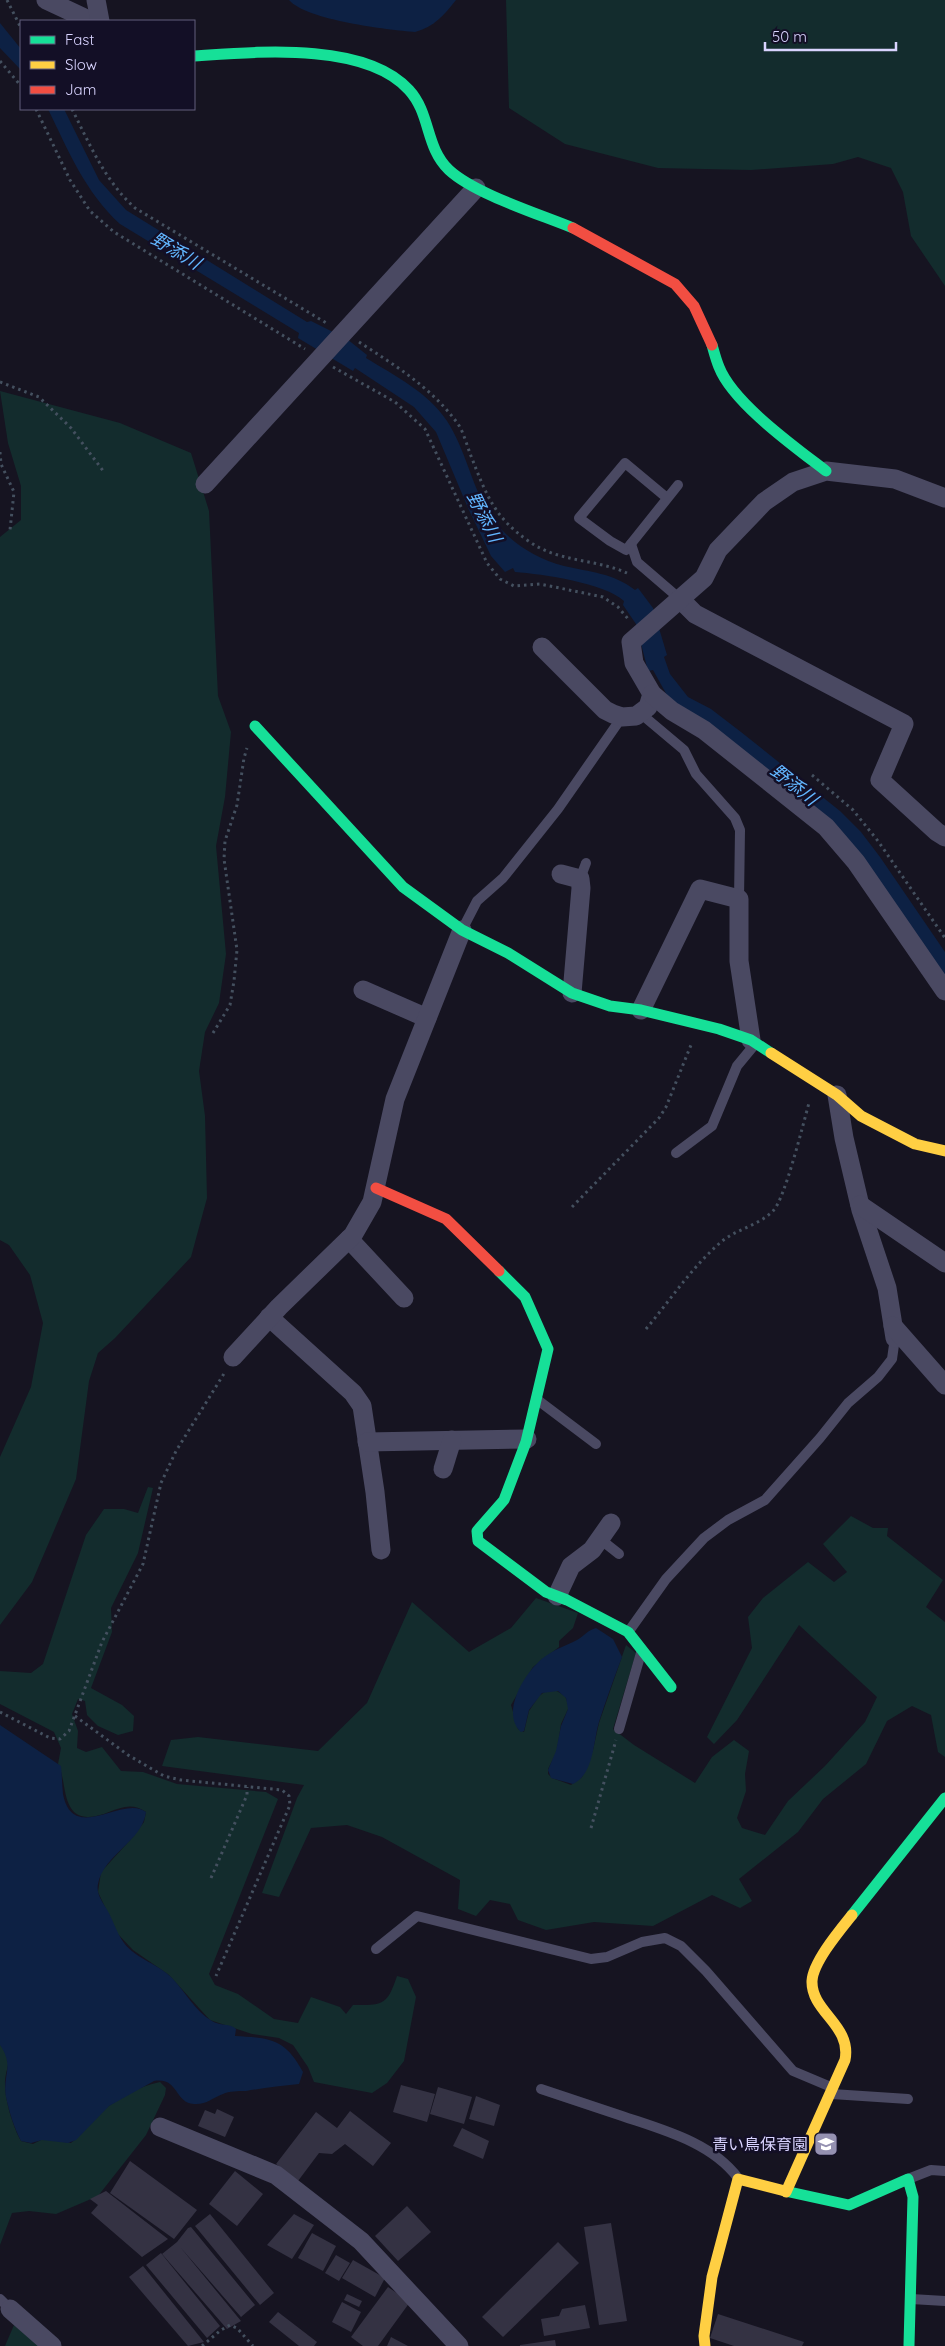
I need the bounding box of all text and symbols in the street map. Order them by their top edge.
legend [20,20,195,110]
scale bar [765,20,896,52]
text: 50 m [772,27,807,46]
text: Fast [65,30,94,49]
text: Slow [65,55,97,74]
text: Jam [65,80,96,99]
water label: 野添川 [147,227,207,275]
water label: 野添川 [462,487,508,548]
water label: 野添川 [766,759,824,812]
school or university icon: 青い鳥保育園 [813,2131,839,2157]
place label: 青い鳥保育園 [712,2134,808,2154]

